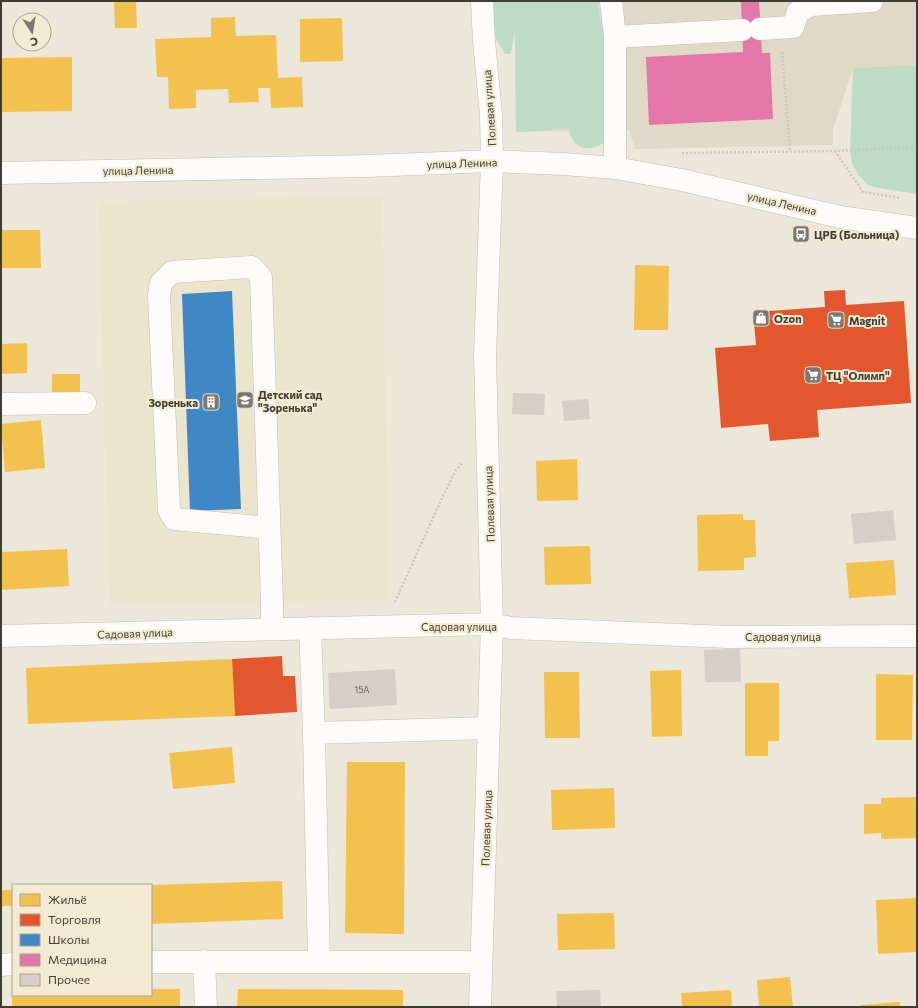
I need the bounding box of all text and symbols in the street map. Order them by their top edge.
north arrow [12,12,52,52]
text: С [29,35,39,50]
street label: Полевая улица [480,69,498,147]
street label: улица Ленина [426,155,498,171]
street label: улица Ленина [102,163,174,177]
street label: улица Ленина [746,189,818,217]
bus stop icon: ЦРБ (Больница) [791,224,811,244]
place label: ЦРБ (Больница) [814,228,900,241]
shop icon: Ozon [751,308,771,328]
supermarket icon: Magnit [826,310,846,330]
place label: Ozon [774,312,802,325]
place label: Magnit [849,314,886,327]
supermarket icon: ТЦ "Олимп" [803,365,823,385]
place label: ТЦ "Олимп" [826,369,890,382]
place label: Детский сад "Зоренька" [258,388,323,414]
school or university icon: Детский сад "Зоренька" [235,390,255,410]
building icon: Зоренька [201,392,221,412]
place label: Зоренька [148,396,198,409]
street label: Полевая улица [481,466,497,542]
street label: Садовая улица [421,620,497,633]
street label: Садовая улица [97,625,173,641]
street label: Садовая улица [745,630,821,643]
house number: 15А [354,684,370,695]
street label: Полевая улица [478,790,494,866]
legend [12,884,152,996]
text: Жильё [48,892,87,906]
text: Торговля [48,912,101,926]
text: Школы [48,932,89,946]
text: Медицина [48,952,107,966]
text: Прочее [48,972,90,986]

